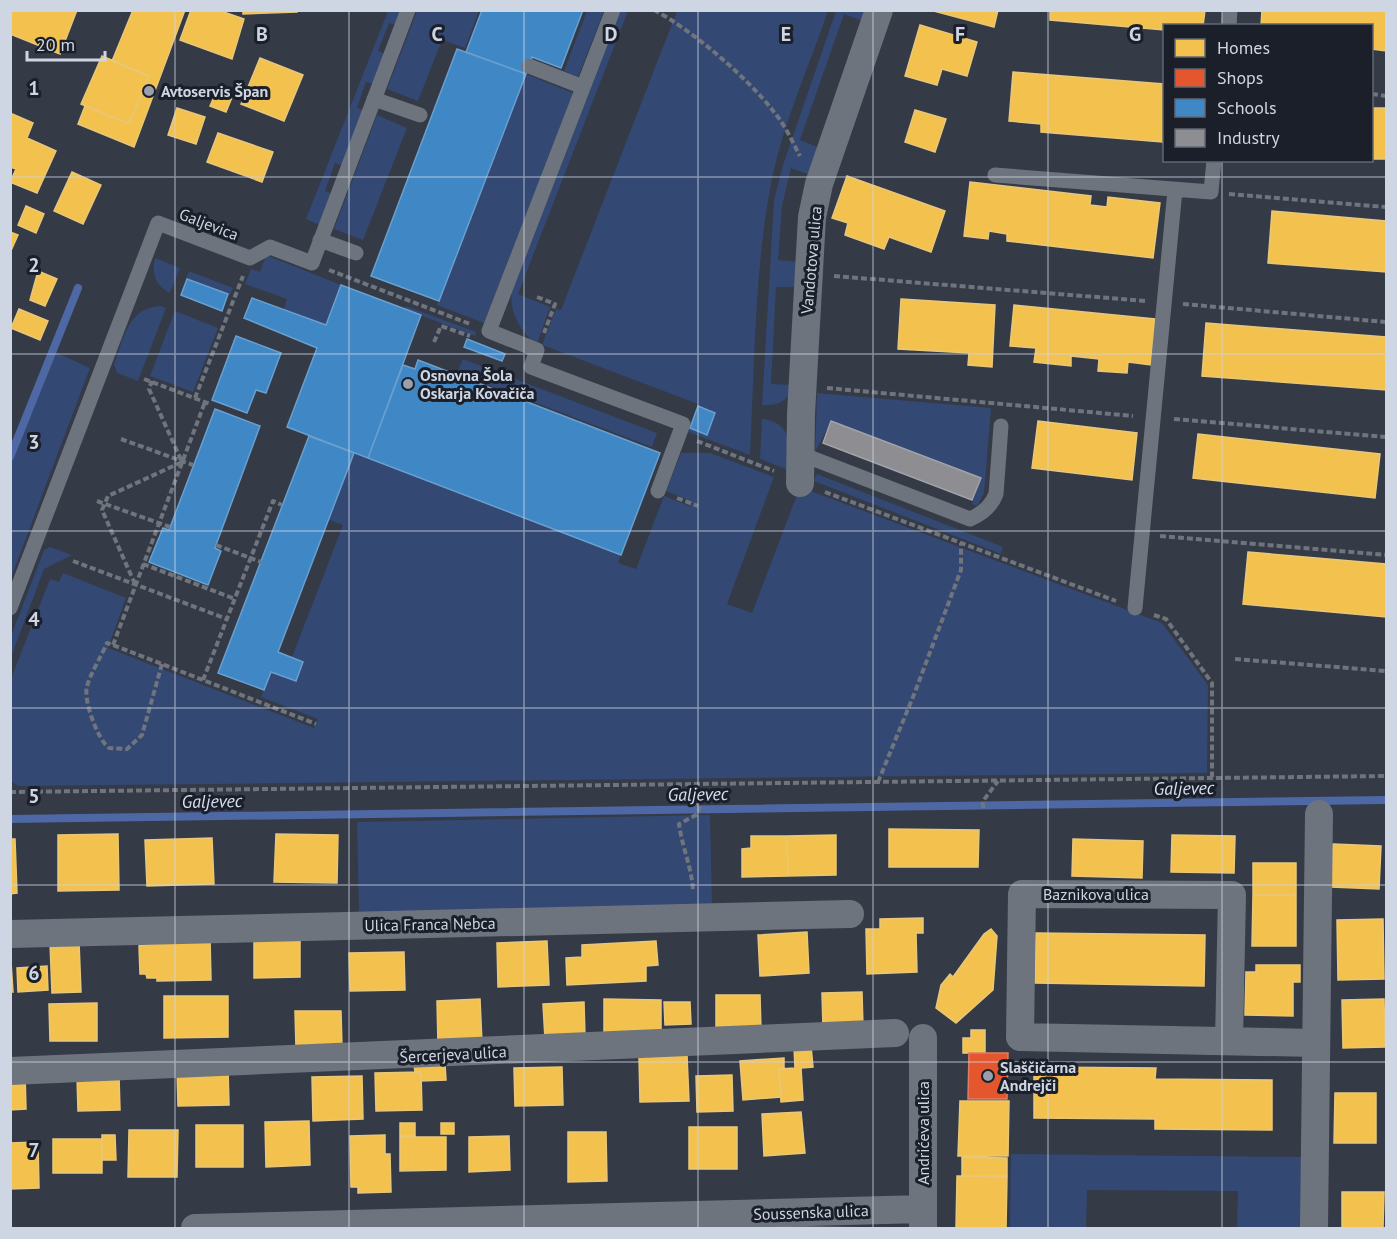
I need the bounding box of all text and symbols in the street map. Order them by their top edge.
text: B [256,21,268,47]
text: C [431,21,443,47]
text: D [605,21,618,47]
text: E [781,21,791,47]
text: F [955,21,965,47]
text: G [1129,21,1141,47]
scale bar [27,24,105,62]
legend [1163,24,1373,162]
text: 20 m [36,33,75,56]
text: Homes [1217,36,1270,59]
text: Shops [1217,66,1263,89]
text: 1 [28,75,40,101]
place label: Avtoservis Špan [161,81,268,101]
marker: Avtoservis Špan [142,84,156,98]
text: Schools [1217,96,1277,119]
text: Industry [1217,126,1280,149]
street label: Galjevica [177,204,241,244]
street label: Vandotova ulica [796,205,826,316]
text: 2 [28,252,40,278]
place label: Osnovna Šola Oskarja Kovačiča [420,365,534,403]
marker: Osnovna Šola Oskarja Kovačiča [401,377,415,391]
text: 3 [28,429,40,455]
text: 4 [28,606,40,632]
water label: Galjevec [1154,776,1215,800]
water label: Galjevec [668,782,729,806]
text: 5 [28,783,40,809]
water label: Galjevec [182,789,243,813]
street label: Baznikova ulica [1043,884,1149,904]
street label: Ulica Franca Nebca [364,913,496,935]
text: 6 [28,960,40,986]
street label: Šercerjeva ulica [399,1041,507,1067]
place label: Slaščičarna Andrejči [1000,1057,1076,1095]
marker: Slaščičarna Andrejči [981,1069,995,1083]
street label: Andrićeva ulica [913,1081,933,1185]
text: 7 [28,1137,40,1163]
street label: Soussenska ulica [753,1200,869,1224]

